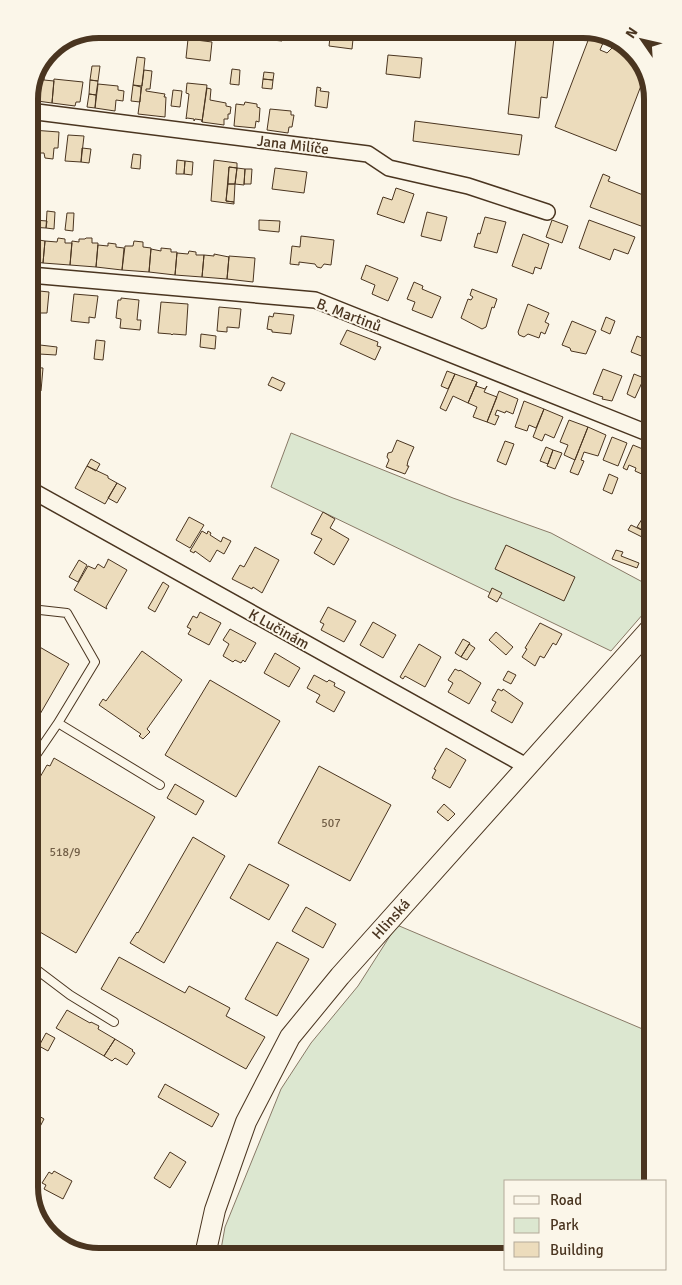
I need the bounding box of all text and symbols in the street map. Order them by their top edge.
north arrow [617,15,667,65]
text: N [622,24,641,42]
street label: Jana Milíče [256,132,330,158]
street label: B. Martinů [314,294,384,336]
street label: K Lučinám [245,605,313,653]
house number: 507 [321,816,341,831]
house number: 518/9 [50,845,80,860]
street label: Hlinská [368,895,414,943]
legend [504,1180,667,1270]
text: Road [550,1191,582,1209]
text: Park [550,1216,579,1234]
text: Building [550,1241,604,1259]

